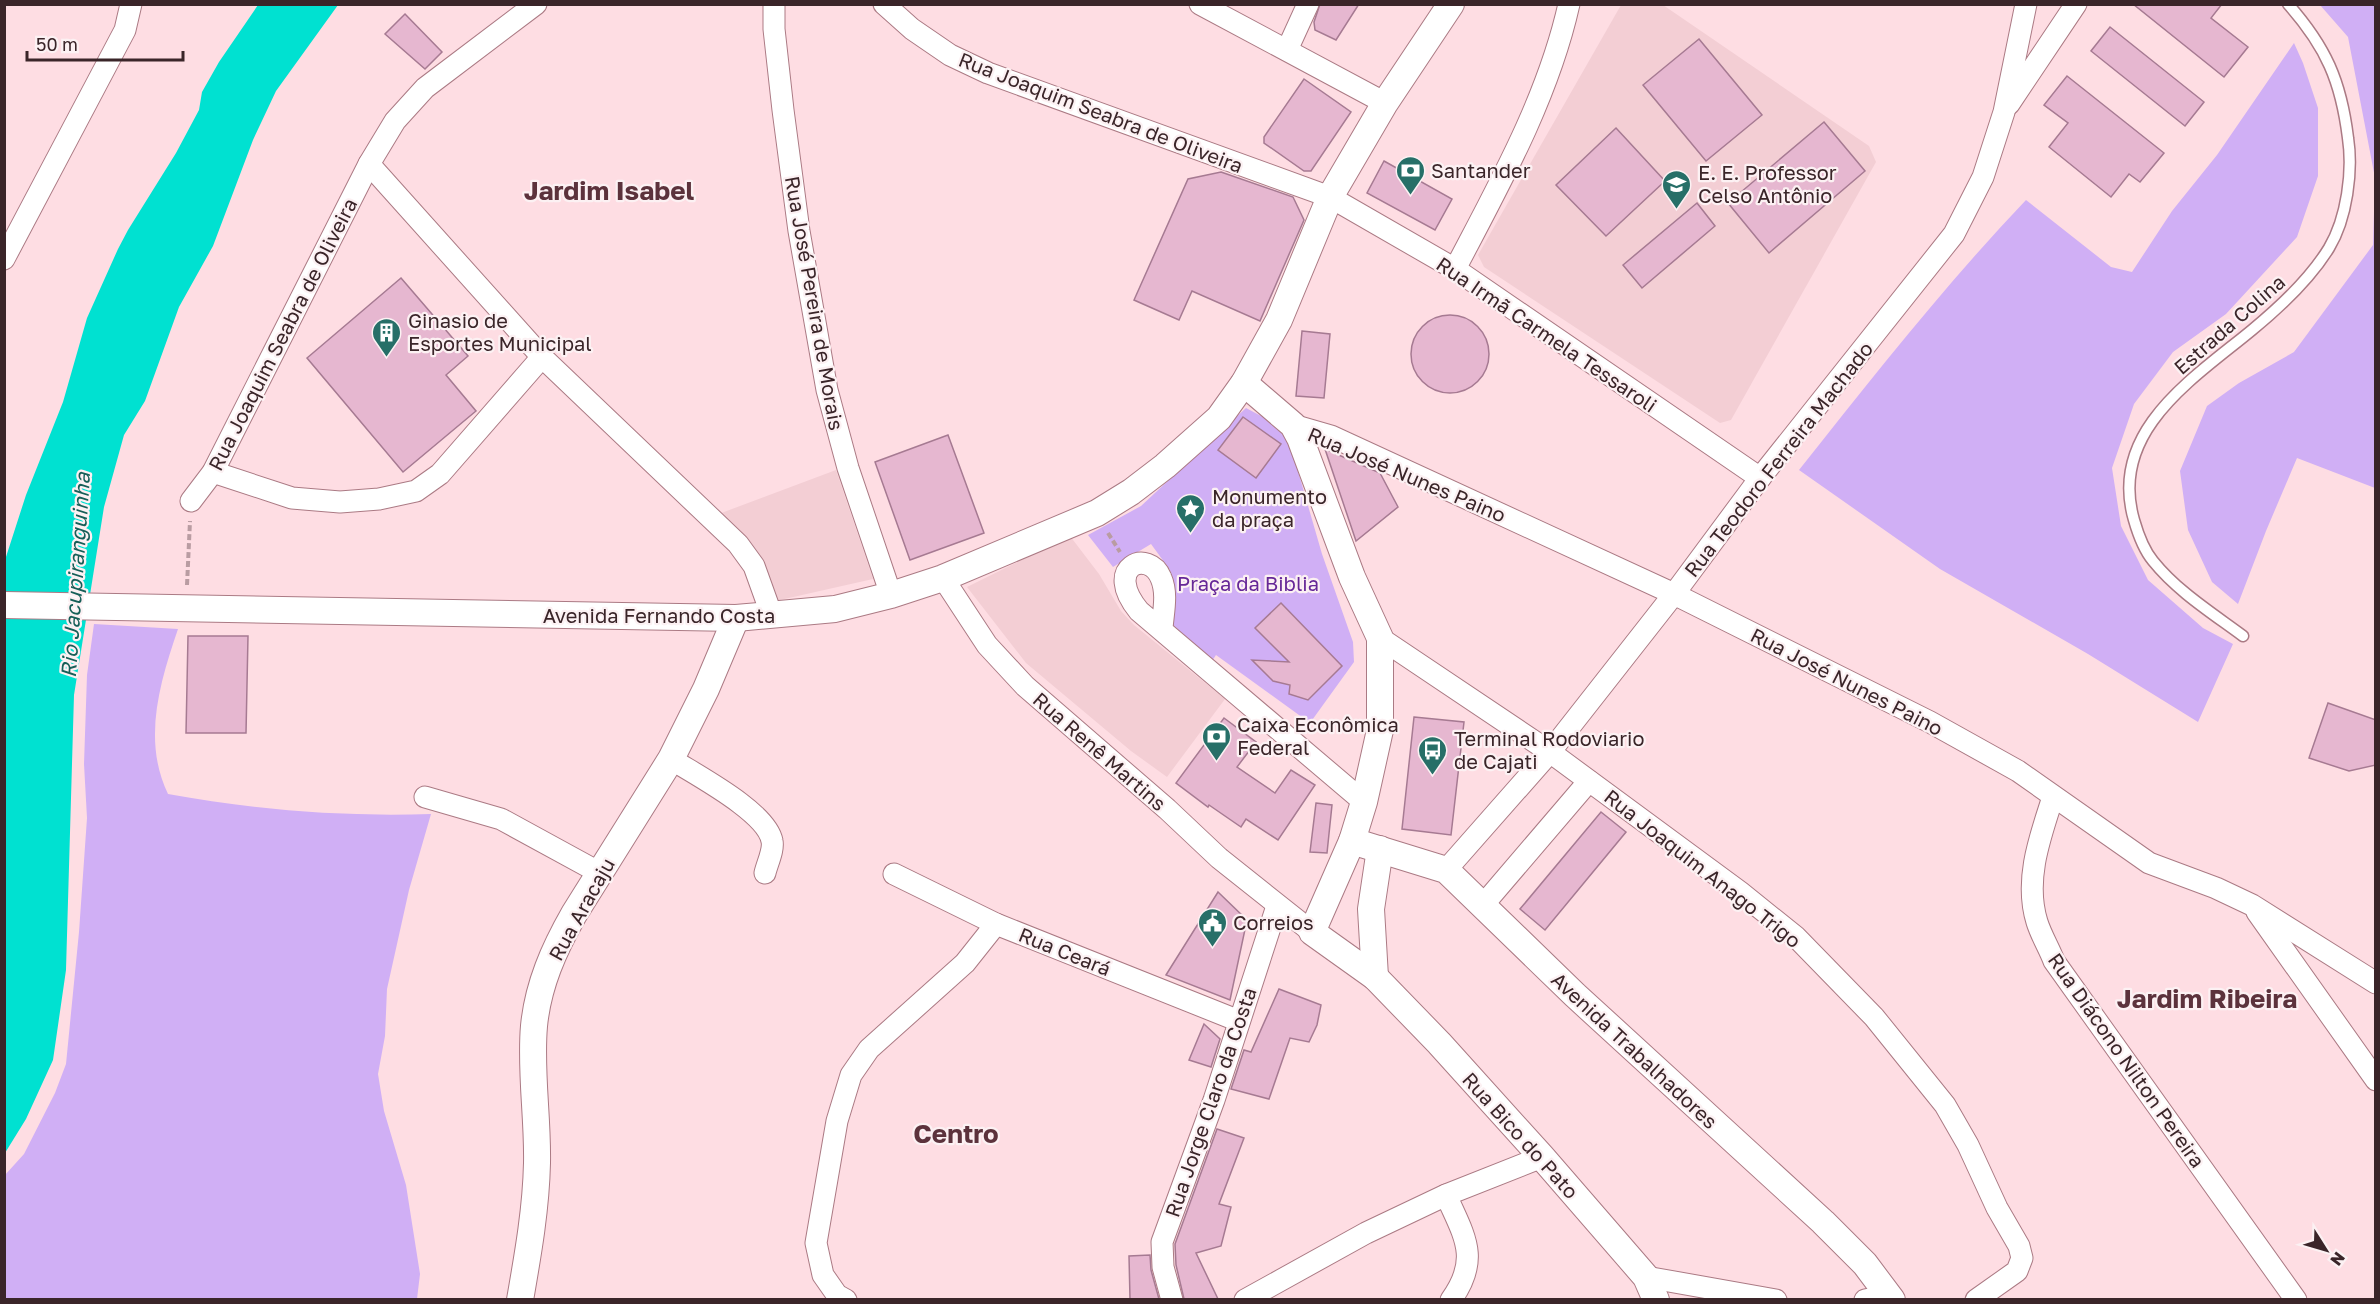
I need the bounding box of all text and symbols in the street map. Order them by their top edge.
scale bar [27,24,183,62]
text: 50 m [36,33,78,55]
street label: Rua Joaquim Seabra de Oliveira [956,47,1246,177]
bank icon: Santander [1394,154,1426,196]
place label: Santander [1431,158,1531,182]
place label: E. E. Professor Celso Antônio [1698,160,1837,207]
school or university icon: E. E. Professor Celso Antônio [1661,168,1693,210]
street label: Rua José Pereira de Morais [781,174,849,432]
district label: Jardim Isabel [524,175,695,206]
street label: Rua Joaquim Seabra de Oliveira [203,194,361,474]
street label: Rua Irmã Carmela Tessaroli [1432,251,1662,417]
street label: Estrada Colina [2169,269,2289,379]
place label: Ginasio de Esportes Municipal [408,308,592,355]
building icon: Ginasio de Esportes Municipal [371,316,403,358]
street label: Rua Teodoro Ferreira Machado [1679,337,1877,581]
street label: Rua José Nunes Paino [1304,421,1510,527]
water label: Rio Jacupiranguinha [55,470,95,679]
place label: Monumento da praça [1212,484,1327,531]
place icon: Monumento da praça [1175,492,1207,534]
park label: Praça da Biblia [1177,571,1319,595]
street label: Avenida Fernando Costa [543,603,775,627]
street label: Rua José Nunes Paino [1747,622,1947,740]
street label: Rua Renê Martins [1029,687,1171,815]
place label: Caixa Econômica Federal [1237,712,1399,759]
bank icon: Caixa Econômica Federal [1200,720,1232,762]
place label: Terminal Rodoviario de Cajati [1454,726,1644,773]
bus stop icon: Terminal Rodoviario de Cajati [1417,734,1449,776]
street label: Rua Joaquim Anago Trigo [1600,784,1806,952]
street label: Rua Aracaju [543,854,619,964]
public building icon: Correios [1196,906,1228,948]
place label: Correios [1233,910,1314,934]
street label: Rua Ceará [1016,922,1114,980]
street label: Rua Diácono Nilton Pereira [2044,948,2210,1172]
street label: Avenida Trabalhadores [1547,967,1723,1133]
district label: Jardim Ribeira [2117,983,2297,1014]
street label: Rua Jorge Claro da Costa [1159,984,1261,1220]
street label: Rua Bico do Pato [1458,1067,1584,1203]
district label: Centro [913,1118,999,1149]
north arrow [2296,1220,2356,1280]
text: N [2326,1248,2350,1270]

